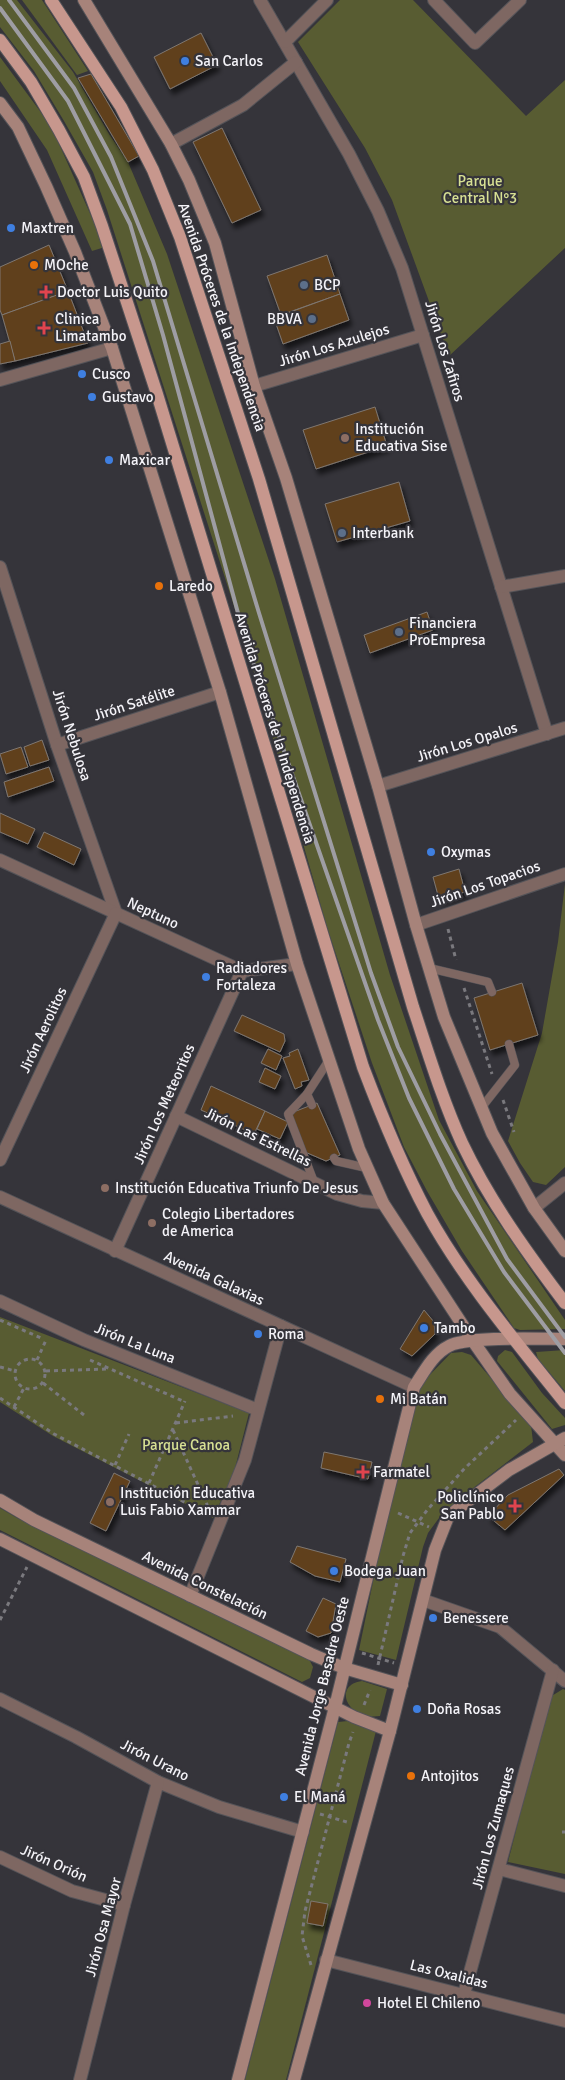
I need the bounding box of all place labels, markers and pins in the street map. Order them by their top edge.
place label: San Carlos [195,52,264,70]
marker: San Carlos [179,55,191,67]
place label: Maxtren [21,219,74,237]
marker: Maxtren [5,222,17,234]
place label: MOche [44,256,89,274]
marker: MOche [28,259,40,271]
place label: BCP [314,276,341,294]
marker: BCP [298,279,310,291]
place label: Doctor Luis Quito [57,283,168,301]
marker: Doctor Luis Quito [39,285,53,299]
place label: Clinica Limatambo [55,310,127,345]
place label: BBVA [267,310,302,328]
marker: BBVA [306,313,318,325]
marker: Clinica Limatambo [37,321,51,335]
place label: Cusco [92,365,131,383]
marker: Cusco [76,368,88,380]
place label: Gustavo [102,388,154,406]
marker: Gustavo [86,391,98,403]
place label: Institución Educativa Sise [355,420,447,455]
marker: Institución Educativa Sise [339,432,351,444]
place label: Maxicar [119,451,170,469]
marker: Maxicar [103,454,115,466]
place label: Interbank [352,524,414,542]
marker: Interbank [336,527,348,539]
place label: Laredo [169,577,213,595]
marker: Laredo [153,580,165,592]
place label: Financiera ProEmpresa [409,614,486,649]
marker: Financiera ProEmpresa [393,626,405,638]
place label: Oxymas [441,843,491,861]
marker: Oxymas [425,846,437,858]
place label: Radiadores Fortaleza [216,959,287,994]
marker: Radiadores Fortaleza [200,971,212,983]
place label: Institución Educativa Triunfo De Jesus [115,1179,359,1197]
marker: Institución Educativa Triunfo De Jesus [99,1182,111,1194]
place label: Colegio Libertadores de America [162,1205,295,1240]
marker: Colegio Libertadores de America [146,1217,158,1229]
place label: Tambo [434,1319,476,1337]
marker: Tambo [418,1322,430,1334]
place label: Roma [268,1325,304,1343]
marker: Roma [252,1328,264,1340]
place label: Mi Batán [390,1390,447,1408]
marker: Mi Batán [374,1393,386,1405]
place label: Farmatel [373,1463,430,1481]
marker: Farmatel [357,1466,369,1478]
place label: Institución Educativa Luis Fabio Xammar [120,1484,255,1519]
place label: Policlínico San Pablo [437,1488,504,1523]
marker: Institución Educativa Luis Fabio Xammar [104,1496,116,1508]
marker: Policlínico San Pablo [508,1499,522,1513]
place label: Bodega Juan [344,1562,426,1580]
marker: Bodega Juan [328,1565,340,1577]
place label: Benessere [443,1609,509,1627]
marker: Benessere [427,1612,439,1624]
place label: Doña Rosas [427,1700,501,1718]
marker: Doña Rosas [411,1703,423,1715]
place label: Antojitos [421,1767,479,1785]
marker: Antojitos [405,1770,417,1782]
place label: El Maná [294,1788,346,1806]
marker: El Maná [278,1791,290,1803]
place label: Hotel El Chileno [377,1994,481,2012]
marker: Hotel El Chileno [361,1997,373,2009]

